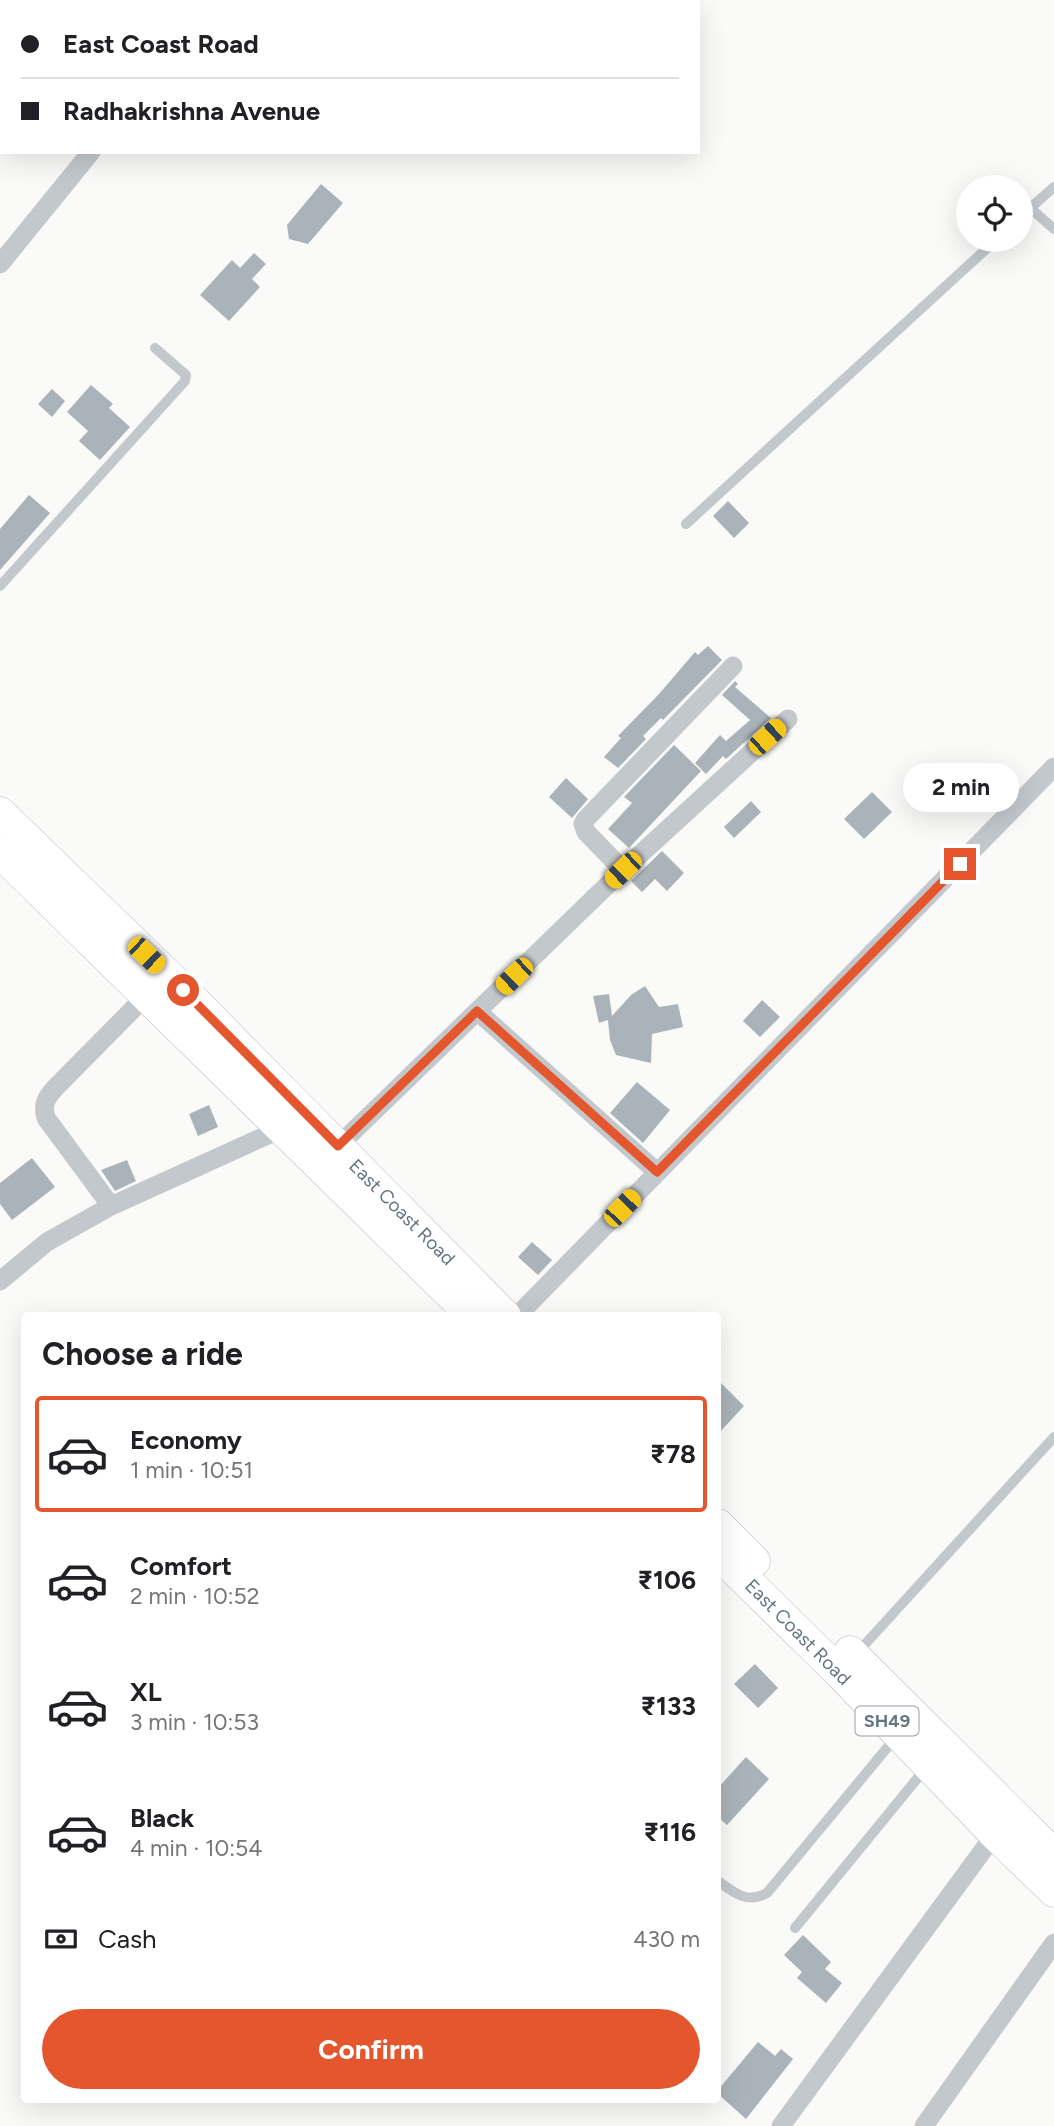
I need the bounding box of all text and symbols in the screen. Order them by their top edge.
text: East Coast Road [63,28,259,60]
text: Radhakrishna Avenue [63,95,320,127]
map controls [956,175,1033,252]
button: locate [956,175,1033,252]
car [745,715,790,759]
callout: 2 min [902,762,1018,812]
text: 2 min [932,773,990,801]
car [601,848,646,892]
route end [944,848,976,880]
car [124,933,169,977]
car [492,954,537,998]
route start [167,974,199,1006]
street label: East Coast Road [344,1154,460,1270]
car [600,1186,645,1230]
text: Choose a ride [42,1335,243,1373]
icon: car [46,1423,109,1486]
text: Economy [130,1424,242,1456]
text: ₹78 [650,1438,696,1470]
text: 1 min · 10:51 [130,1456,253,1484]
icon: car [46,1549,109,1612]
text: Comfort [130,1550,232,1582]
text: ₹106 [637,1564,696,1596]
street label: East Coast Road [740,1574,856,1690]
text: 2 min · 10:52 [130,1582,260,1610]
icon: car [46,1675,109,1738]
text: XL [130,1676,162,1708]
text: ₹133 [641,1690,696,1722]
road number: SH49 [856,1706,918,1736]
text: 3 min · 10:53 [130,1708,259,1736]
icon: car [46,1801,109,1864]
text: Black [130,1802,194,1834]
text: ₹116 [643,1816,696,1848]
text: 4 min · 10:54 [130,1834,262,1862]
icon: cash [42,1920,80,1958]
text: Cash [98,1923,157,1955]
text: 430 m [633,1925,700,1953]
button: Confirm [42,2009,700,2089]

